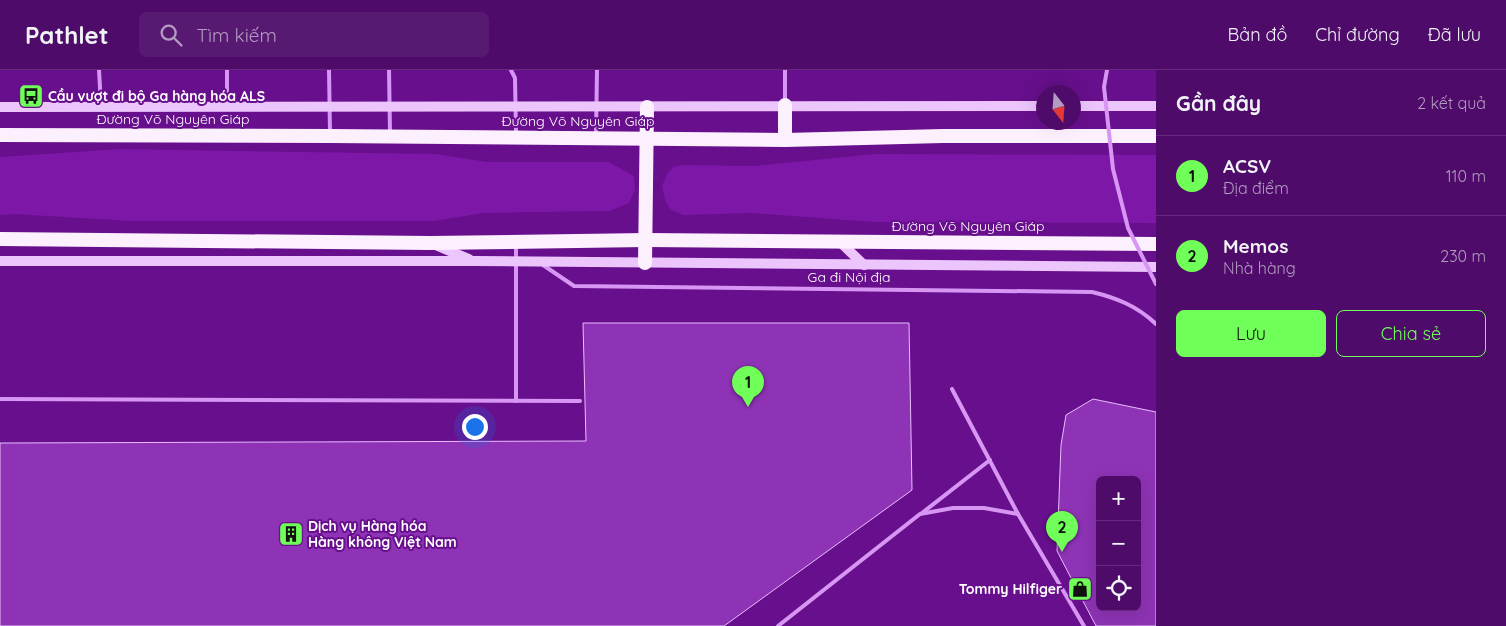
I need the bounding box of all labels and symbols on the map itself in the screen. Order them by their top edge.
bus stop icon: Cầu vượt đi bộ Ga hàng hóa ALS [18,83,44,109]
north arrow [1036,85,1081,130]
place label: Cầu vượt đi bộ Ga hàng hóa ALS [48,87,265,105]
street label: Đường Võ Nguyên Giáp [97,110,249,128]
street label: Đường Võ Nguyên Giáp [502,112,654,130]
street label: Đường Võ Nguyên Giáp [892,217,1044,235]
street label: Ga đi Nội địa [808,268,890,286]
pin: 1 [732,366,764,407]
your location [462,414,488,440]
pin: 2 [1046,511,1078,552]
place label: Dịch vụ Hàng hóa Hàng không Việt Nam [308,517,457,551]
building icon: Dịch vụ Hàng hóa Hàng không Việt Nam [278,521,304,547]
shop icon: Tommy Hilfiger [1067,576,1093,602]
place label: Tommy Hilfiger [959,580,1062,598]

